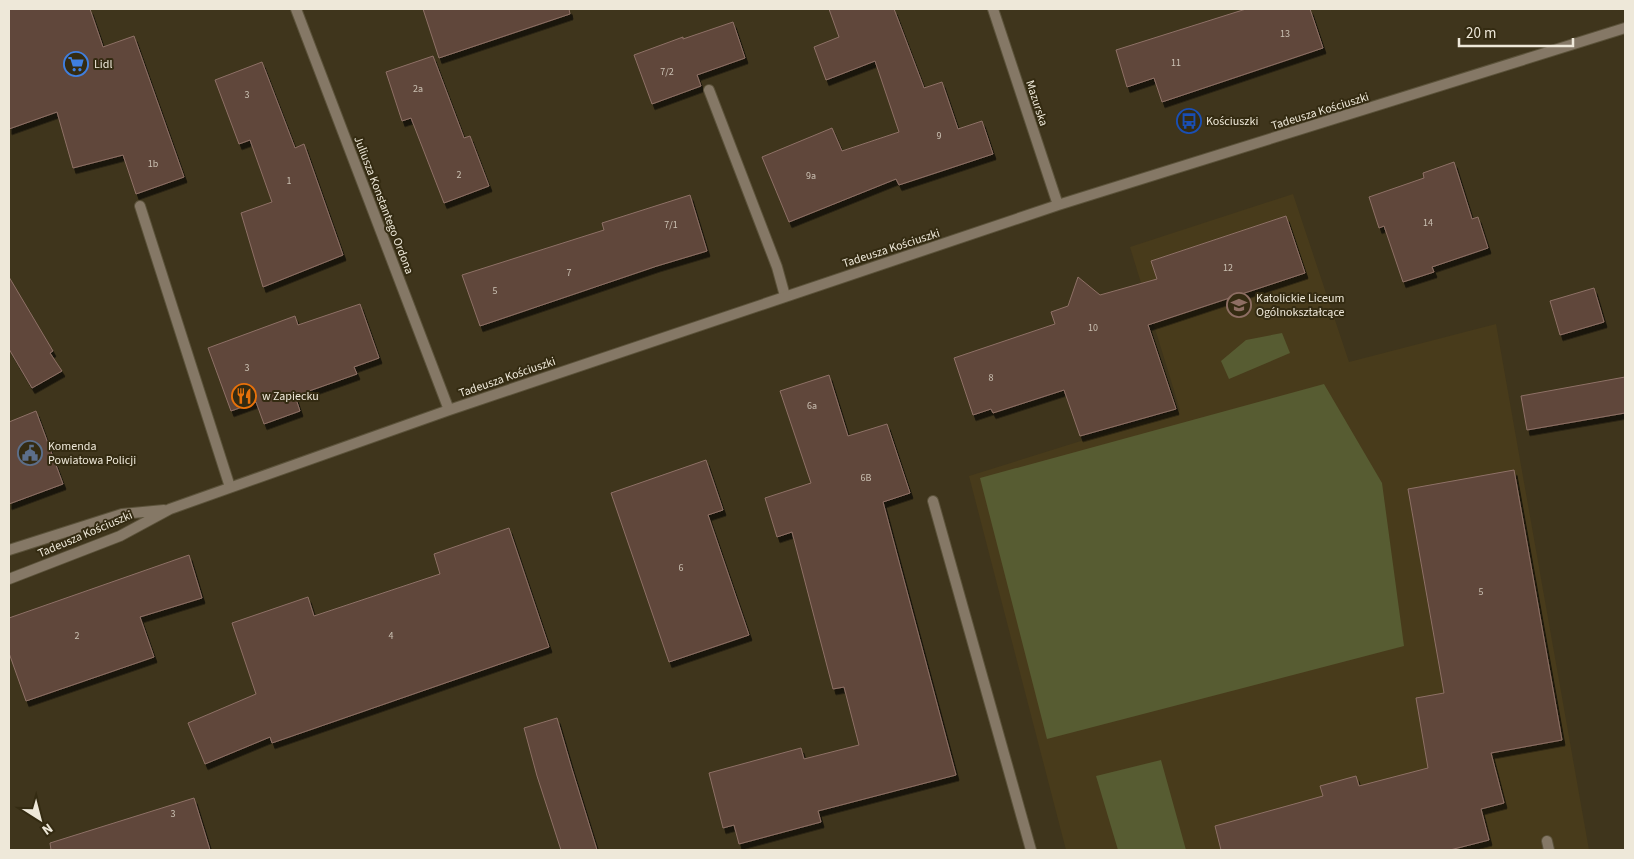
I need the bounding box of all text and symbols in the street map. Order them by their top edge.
scale bar [1459,15,1573,47]
text: 20 m [1466,23,1496,44]
house number: 13 [1280,27,1290,41]
supermarket icon: Lidl [63,51,89,77]
place label: Lidl [94,56,113,73]
house number: 11 [1171,56,1181,70]
house number: 7/2 [660,65,674,79]
street label: Mazurska [1021,78,1052,128]
house number: 2a [413,82,423,96]
house number: 3 [245,88,250,102]
street label: Tadeusza Kościuszki [1269,89,1371,134]
bus stop icon: Kościuszki [1176,108,1202,134]
place label: Kościuszki [1206,113,1258,130]
house number: 9 [937,129,942,143]
street label: Juliusza Konstantego Ordona [349,134,418,277]
house number: 1b [148,157,159,171]
house number: 2 [457,168,462,182]
house number: 9a [806,169,816,183]
house number: 1 [287,174,292,188]
house number: 14 [1423,216,1433,230]
house number: 7/1 [664,218,678,232]
street label: Tadeusza Kościuszki [840,225,942,272]
house number: 12 [1223,261,1233,275]
house number: 7 [567,266,572,280]
house number: 5 [493,284,498,298]
place label: Katolickie Liceum Ogólnokształcące [1256,290,1345,321]
school or university icon: Katolickie Liceum Ogólnokształcące [1226,292,1252,318]
house number: 10 [1088,321,1098,335]
street label: Tadeusza Kościuszki [456,353,558,402]
house number: 3 [245,361,250,375]
house number: 8 [989,371,994,385]
restaurant icon: w Zapiecku [231,383,257,409]
place label: w Zapiecku [262,388,319,405]
house number: 6a [807,399,817,413]
place label: Komenda Powiatowa Policji [48,438,136,469]
public building icon: Komenda Powiatowa Policji [17,440,43,466]
house number: 6B [861,471,872,485]
street label: Tadeusza Kościuszki [35,507,135,562]
house number: 6 [679,561,684,575]
house number: 5 [1479,585,1484,599]
house number: 2 [75,629,80,643]
house number: 4 [389,629,394,643]
north arrow [15,794,65,844]
house number: 3 [171,807,176,821]
text: N [37,818,57,840]

